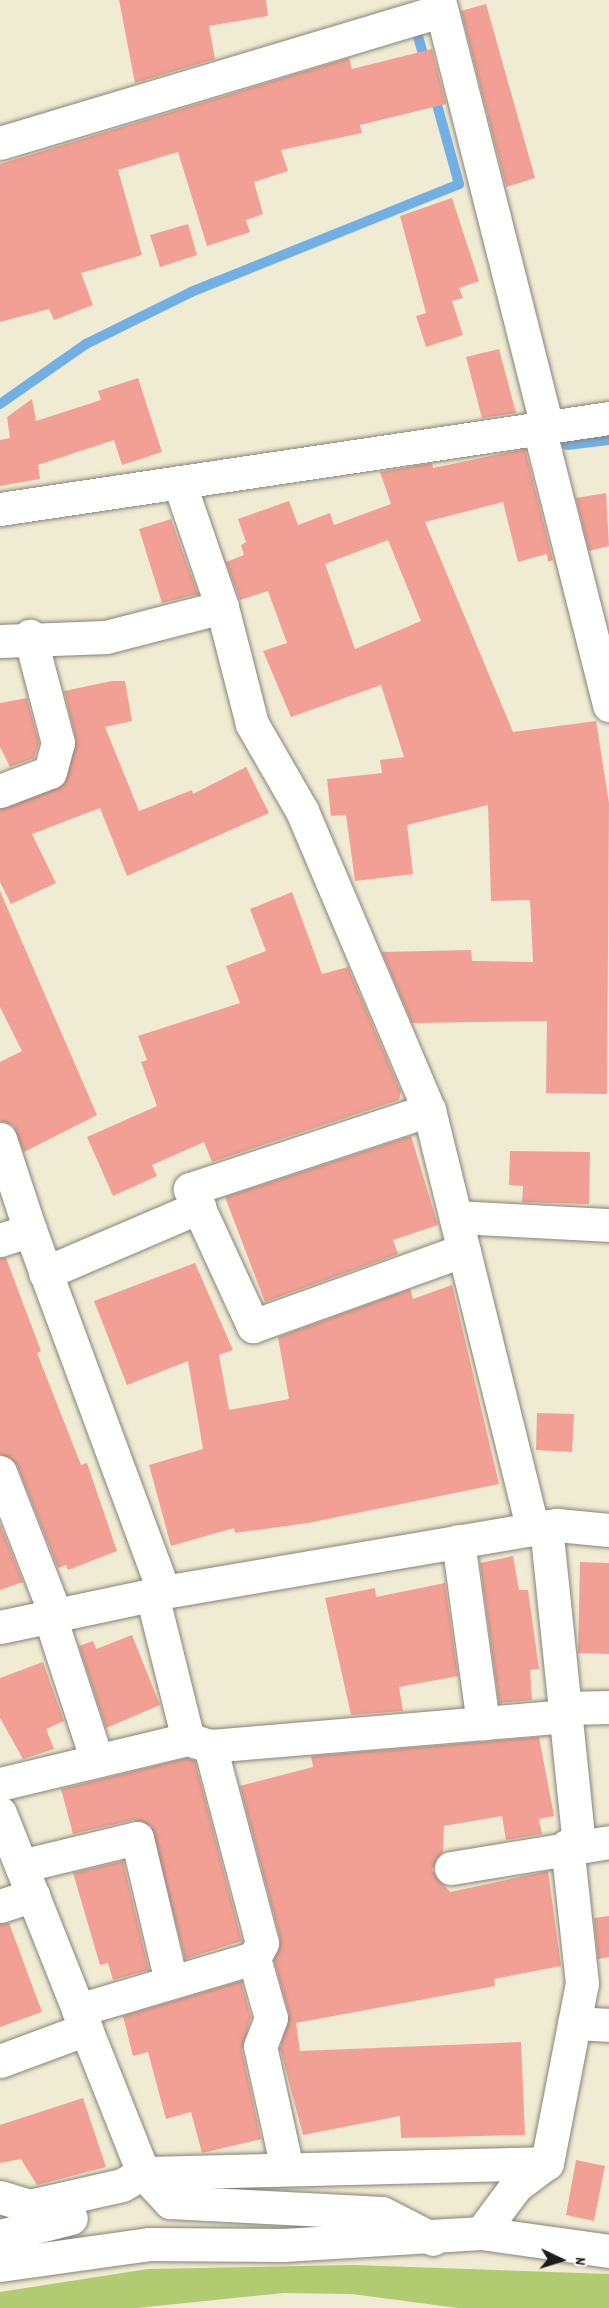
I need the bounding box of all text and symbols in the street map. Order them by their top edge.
north arrow [531,2230,591,2290]
text: N [568,2257,591,2266]

